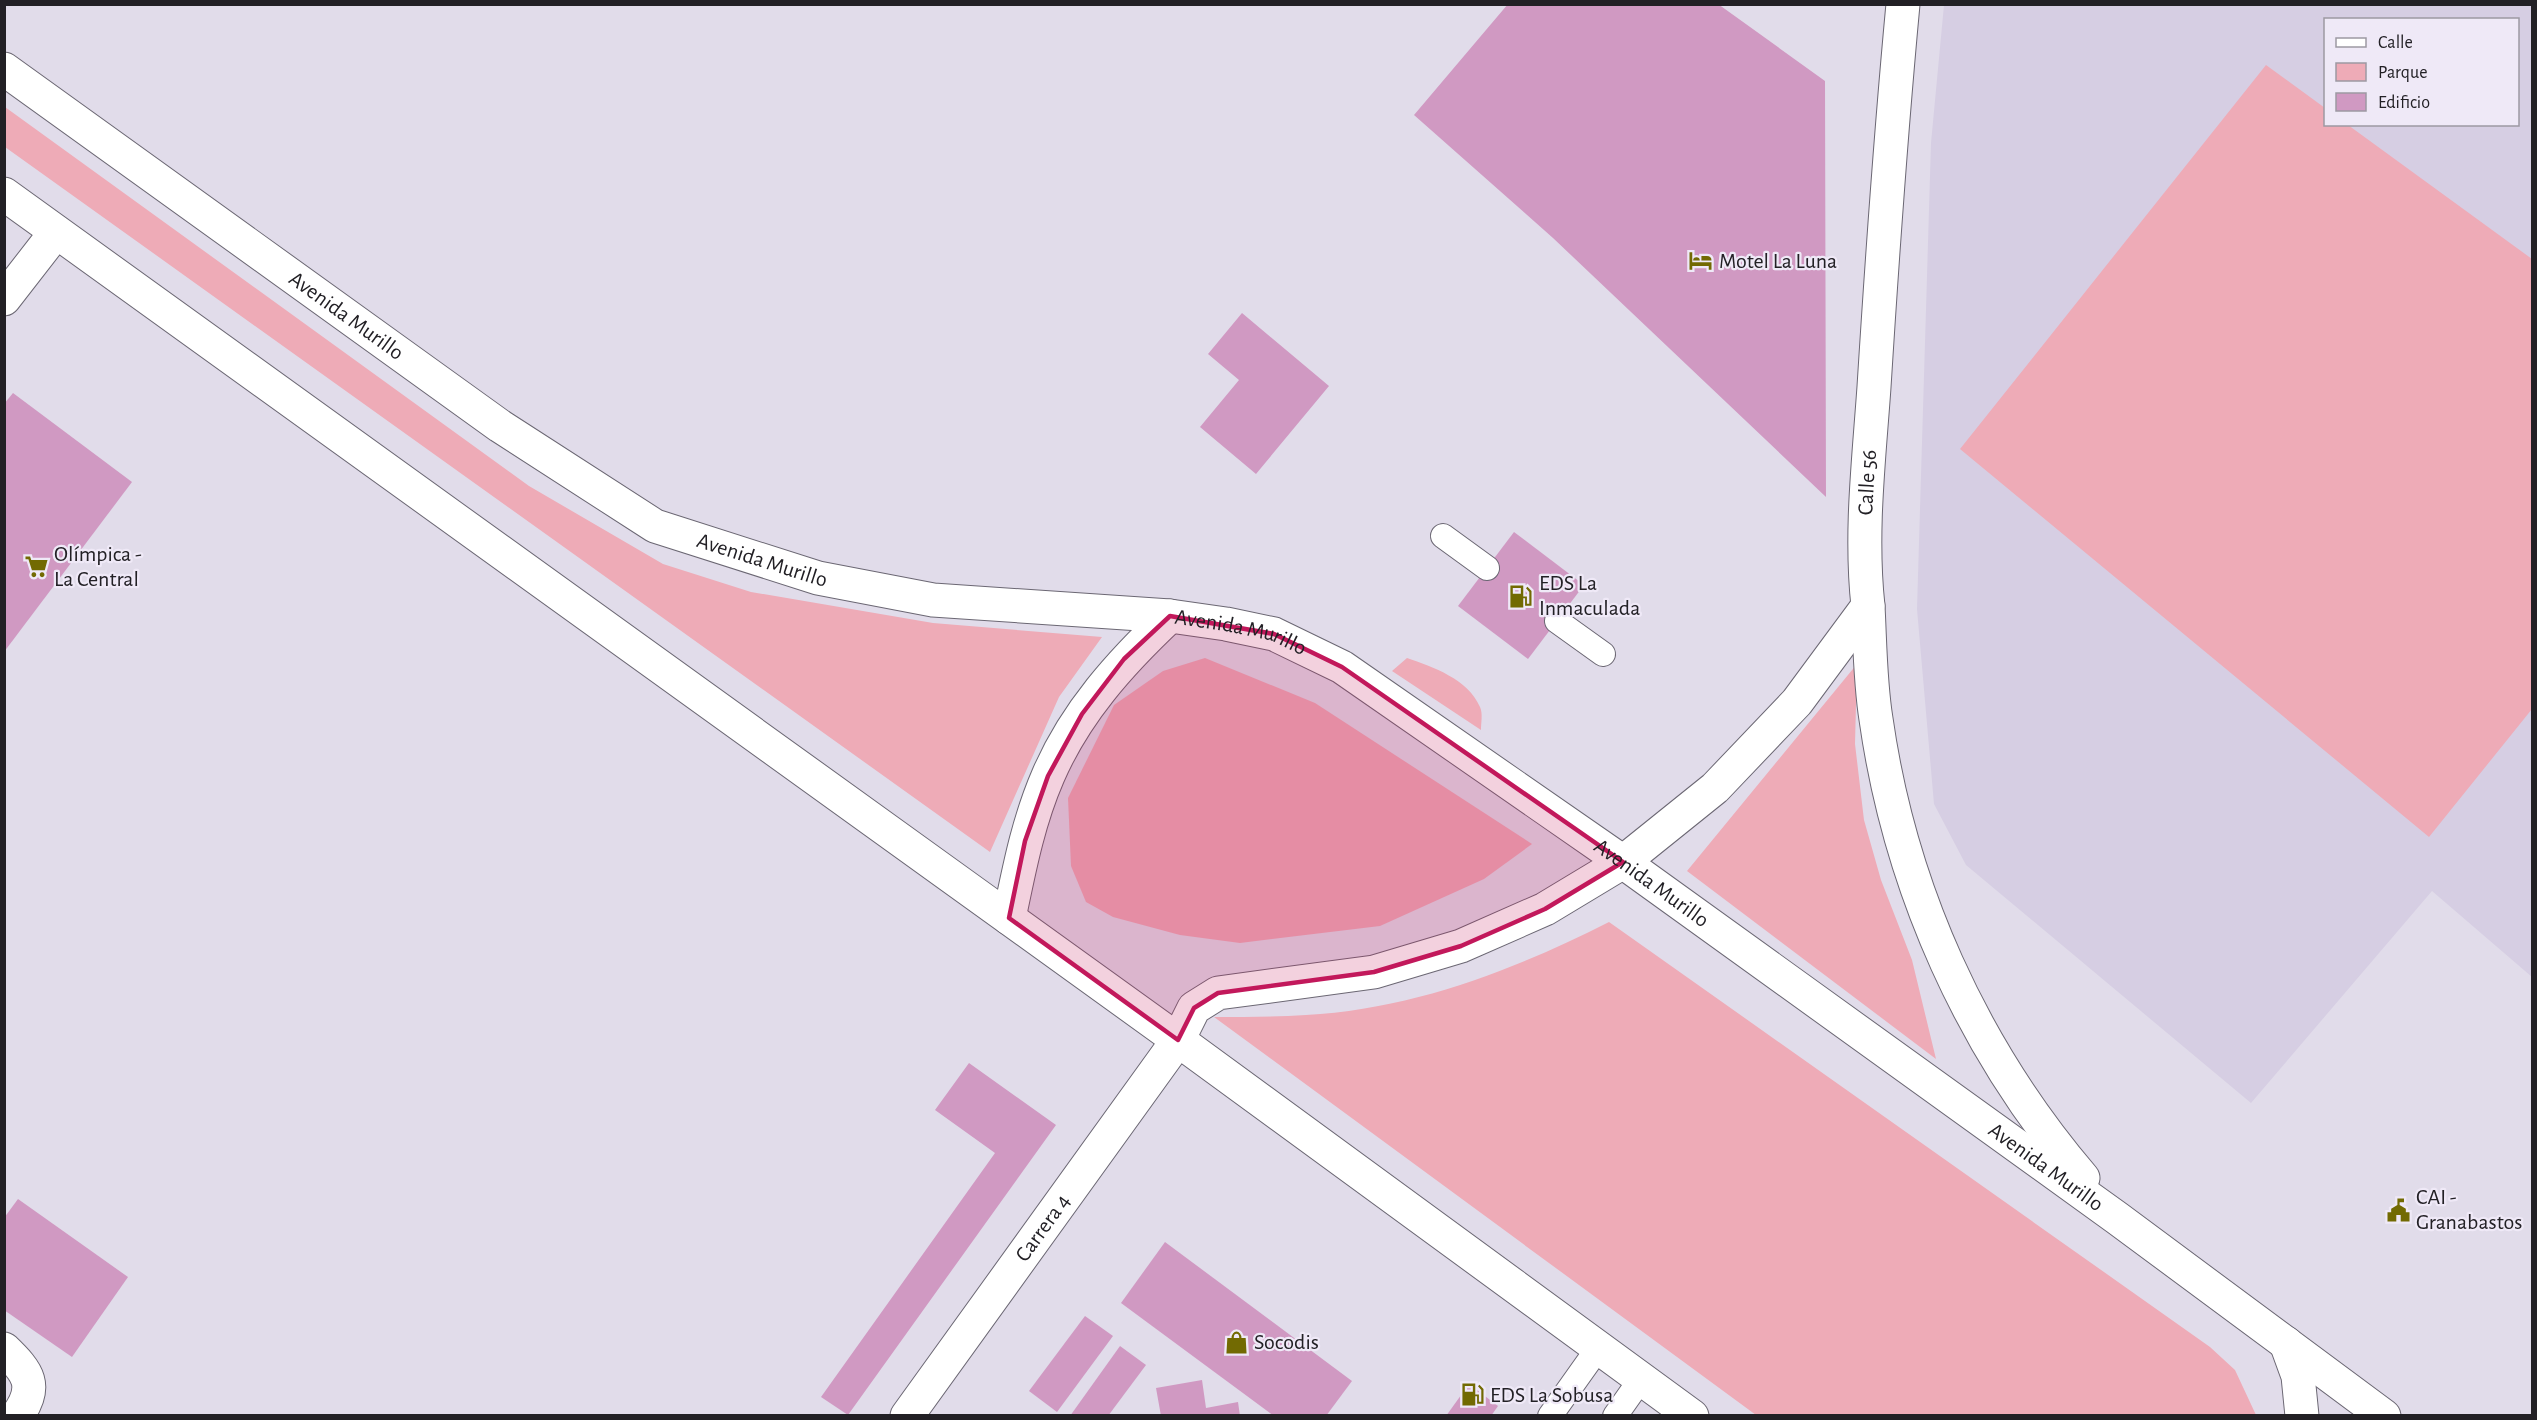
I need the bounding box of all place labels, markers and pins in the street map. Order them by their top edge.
hotel icon: Motel La Luna [1688,248,1714,274]
place label: Motel La Luna [1719,250,1837,272]
place label: Olímpica - La Central [54,543,142,590]
supermarket icon: Olímpica - La Central [23,554,49,580]
place label: EDS La Inmaculada [1539,572,1640,619]
fuel station icon: EDS La Inmaculada [1508,583,1534,609]
place label: CAI - Granabastos [2416,1186,2522,1233]
public building icon: CAI - Granabastos [2385,1197,2411,1223]
shop icon: Socodis [1223,1329,1249,1355]
place label: Socodis [1254,1331,1319,1353]
fuel station icon: EDS La Sobusa [1459,1382,1485,1408]
place label: EDS La Sobusa [1490,1384,1613,1406]

